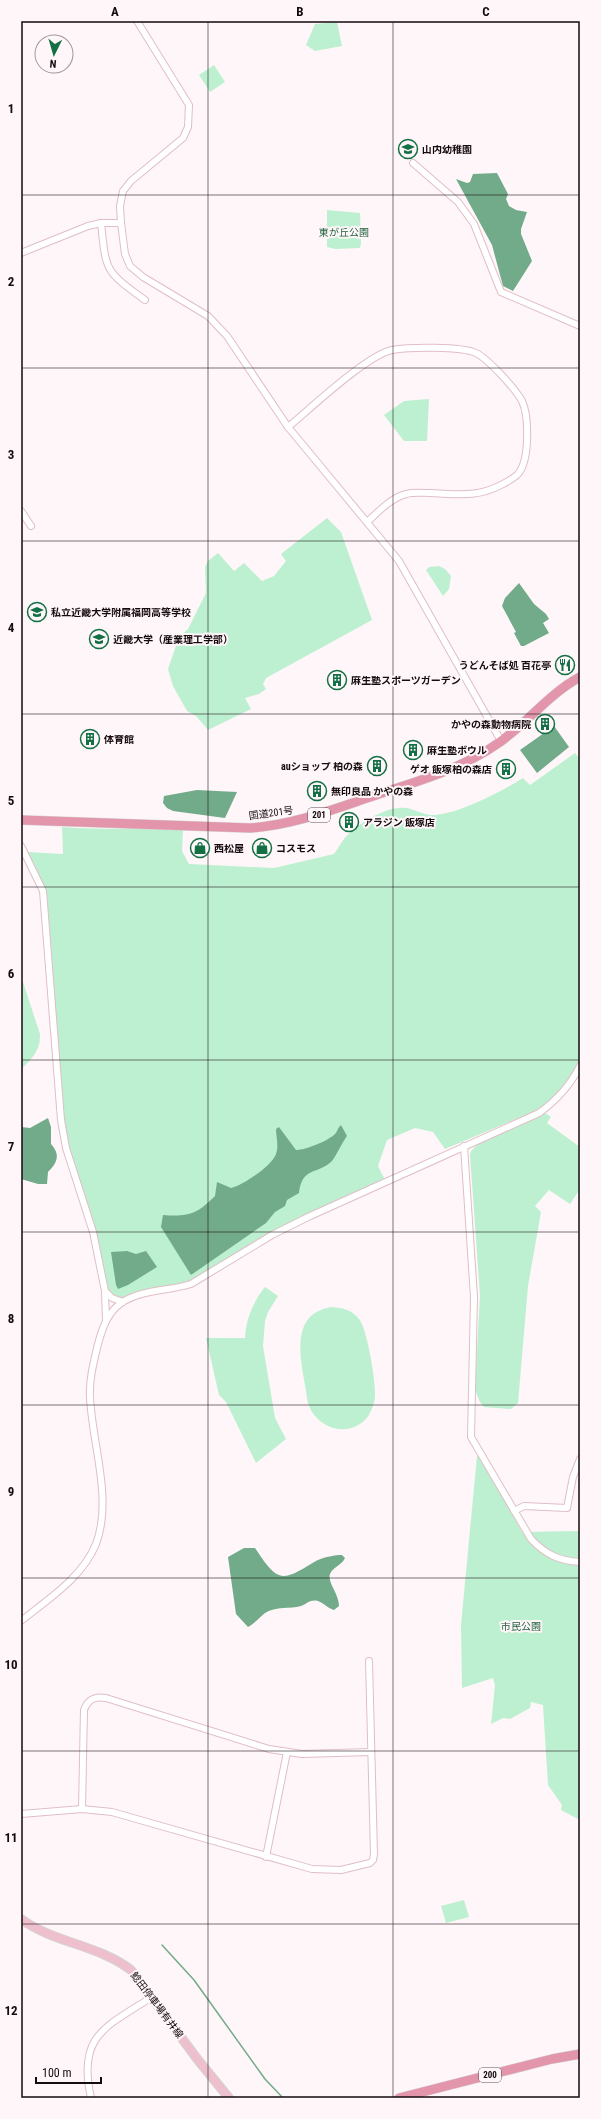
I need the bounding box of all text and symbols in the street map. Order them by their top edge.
text: A [111,4,119,19]
text: B [296,4,304,19]
text: C [482,4,490,19]
north arrow [34,34,74,74]
text: N [49,57,57,70]
text: 1 [8,101,14,116]
school or university icon: 山内幼稚園 [397,138,419,160]
place label: 山内幼稚園 [422,144,472,155]
park label: 東が丘公園 [319,227,369,238]
text: 2 [8,274,15,289]
text: 3 [8,447,14,462]
school or university icon: 私立近畿大学附属福岡高等学校 [26,601,48,623]
place label: 私立近畿大学附属福岡高等学校 [51,607,191,618]
text: 4 [8,620,15,635]
school or university icon: 近畿大学（産業理工学部） [88,628,110,650]
place label: 近畿大学（産業理工学部） [113,634,233,645]
restaurant icon: うどんそば処 百花亭 [554,654,576,676]
place label: うどんそば処 百花亭 [459,660,551,671]
building icon: 麻生塾スポーツガーデン [326,669,348,691]
place label: 麻生塾スポーツガーデン [351,675,461,686]
building icon: かやの森動物病院 [534,713,556,735]
place label: かやの森動物病院 [451,719,531,730]
building icon: 体育館 [79,728,101,750]
place label: 体育館 [103,734,134,745]
building icon: 麻生塾ボウル [402,739,424,761]
place label: 麻生塾ボウル [427,745,487,756]
building icon: auショップ 柏の森 [366,755,388,777]
building icon: ゲオ 飯塚柏の森店 [495,758,517,780]
place label: auショップ 柏の森 [281,761,363,772]
place label: ゲオ 飯塚柏の森店 [410,764,492,775]
building icon: 無印良品 かやの森 [306,780,328,802]
place label: 無印良品 かやの森 [331,786,413,797]
text: 5 [8,793,15,808]
street label: 国道201号 [248,804,294,822]
road number: 201 [308,808,330,822]
building icon: アラジン 飯塚店 [338,811,360,833]
place label: アラジン 飯塚店 [363,817,435,828]
shop icon: 西松屋 [189,837,211,859]
shop icon: コスモス [251,837,273,859]
place label: 西松屋 [214,843,244,854]
place label: コスモス [276,843,316,854]
text: 6 [8,966,15,981]
text: 7 [8,1139,15,1154]
text: 8 [8,1311,14,1326]
text: 9 [8,1484,14,1499]
park label: 市民公園 [501,1621,541,1632]
text: 10 [4,1657,18,1672]
text: 11 [4,1830,18,1845]
street label: 鯰田停車場有井線 [129,1970,185,2040]
text: 12 [4,2003,18,2018]
scale bar [36,2059,101,2085]
text: 100 m [42,2066,72,2080]
road number: 200 [479,2068,501,2082]

